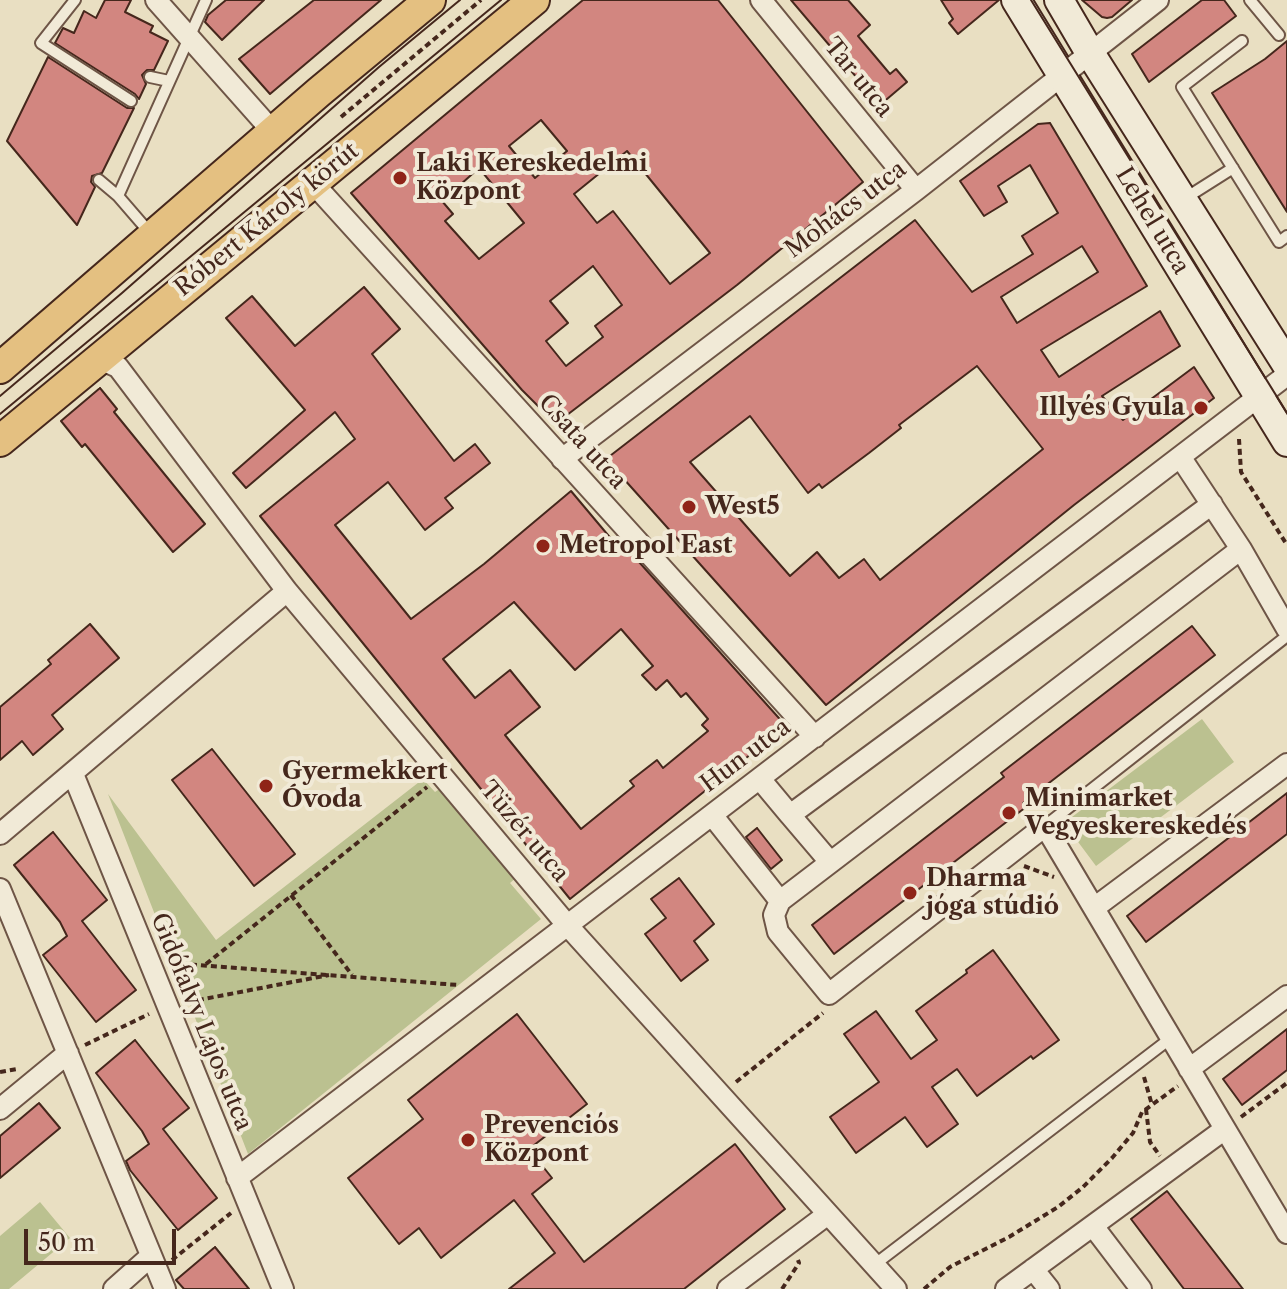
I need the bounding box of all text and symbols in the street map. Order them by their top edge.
street label: Tar utca [817,33,899,123]
street label: Róbert Károly körút [169,137,365,303]
place label: Laki Kereskedelmi Központ [416,150,648,206]
street label: Mohács utca [780,155,912,265]
street label: Lehel utca [1109,162,1195,280]
marker: Laki Kereskedelmi Központ [391,169,409,187]
street label: Csata utca [532,389,632,495]
place label: Illyés Gyula [1039,394,1185,422]
marker: Illyés Gyula [1192,399,1210,417]
place label: West5 [705,493,780,521]
marker: West5 [680,498,698,516]
place label: Metropol East [559,532,732,560]
marker: Metropol East [534,537,552,555]
street label: Hun utca [695,713,797,799]
place label: Gyermekkert Óvoda [282,758,447,814]
street label: Tüzér utca [474,776,574,888]
marker: Gyermekkert Óvoda [257,777,275,795]
place label: Minimarket Vegyeskereskedés [1025,785,1247,841]
marker: Minimarket Vegyeskereskedés [1000,804,1018,822]
place label: Dharma jóga stúdió [926,865,1059,921]
marker: Dharma jóga stúdió [901,884,919,902]
street label: Gidófalvy Lajos utca [144,909,258,1135]
place label: Prevenciós Központ [484,1112,619,1168]
marker: Prevenciós Központ [459,1131,477,1149]
scale bar [28,1213,180,1263]
text: 50 m [38,1228,95,1257]

